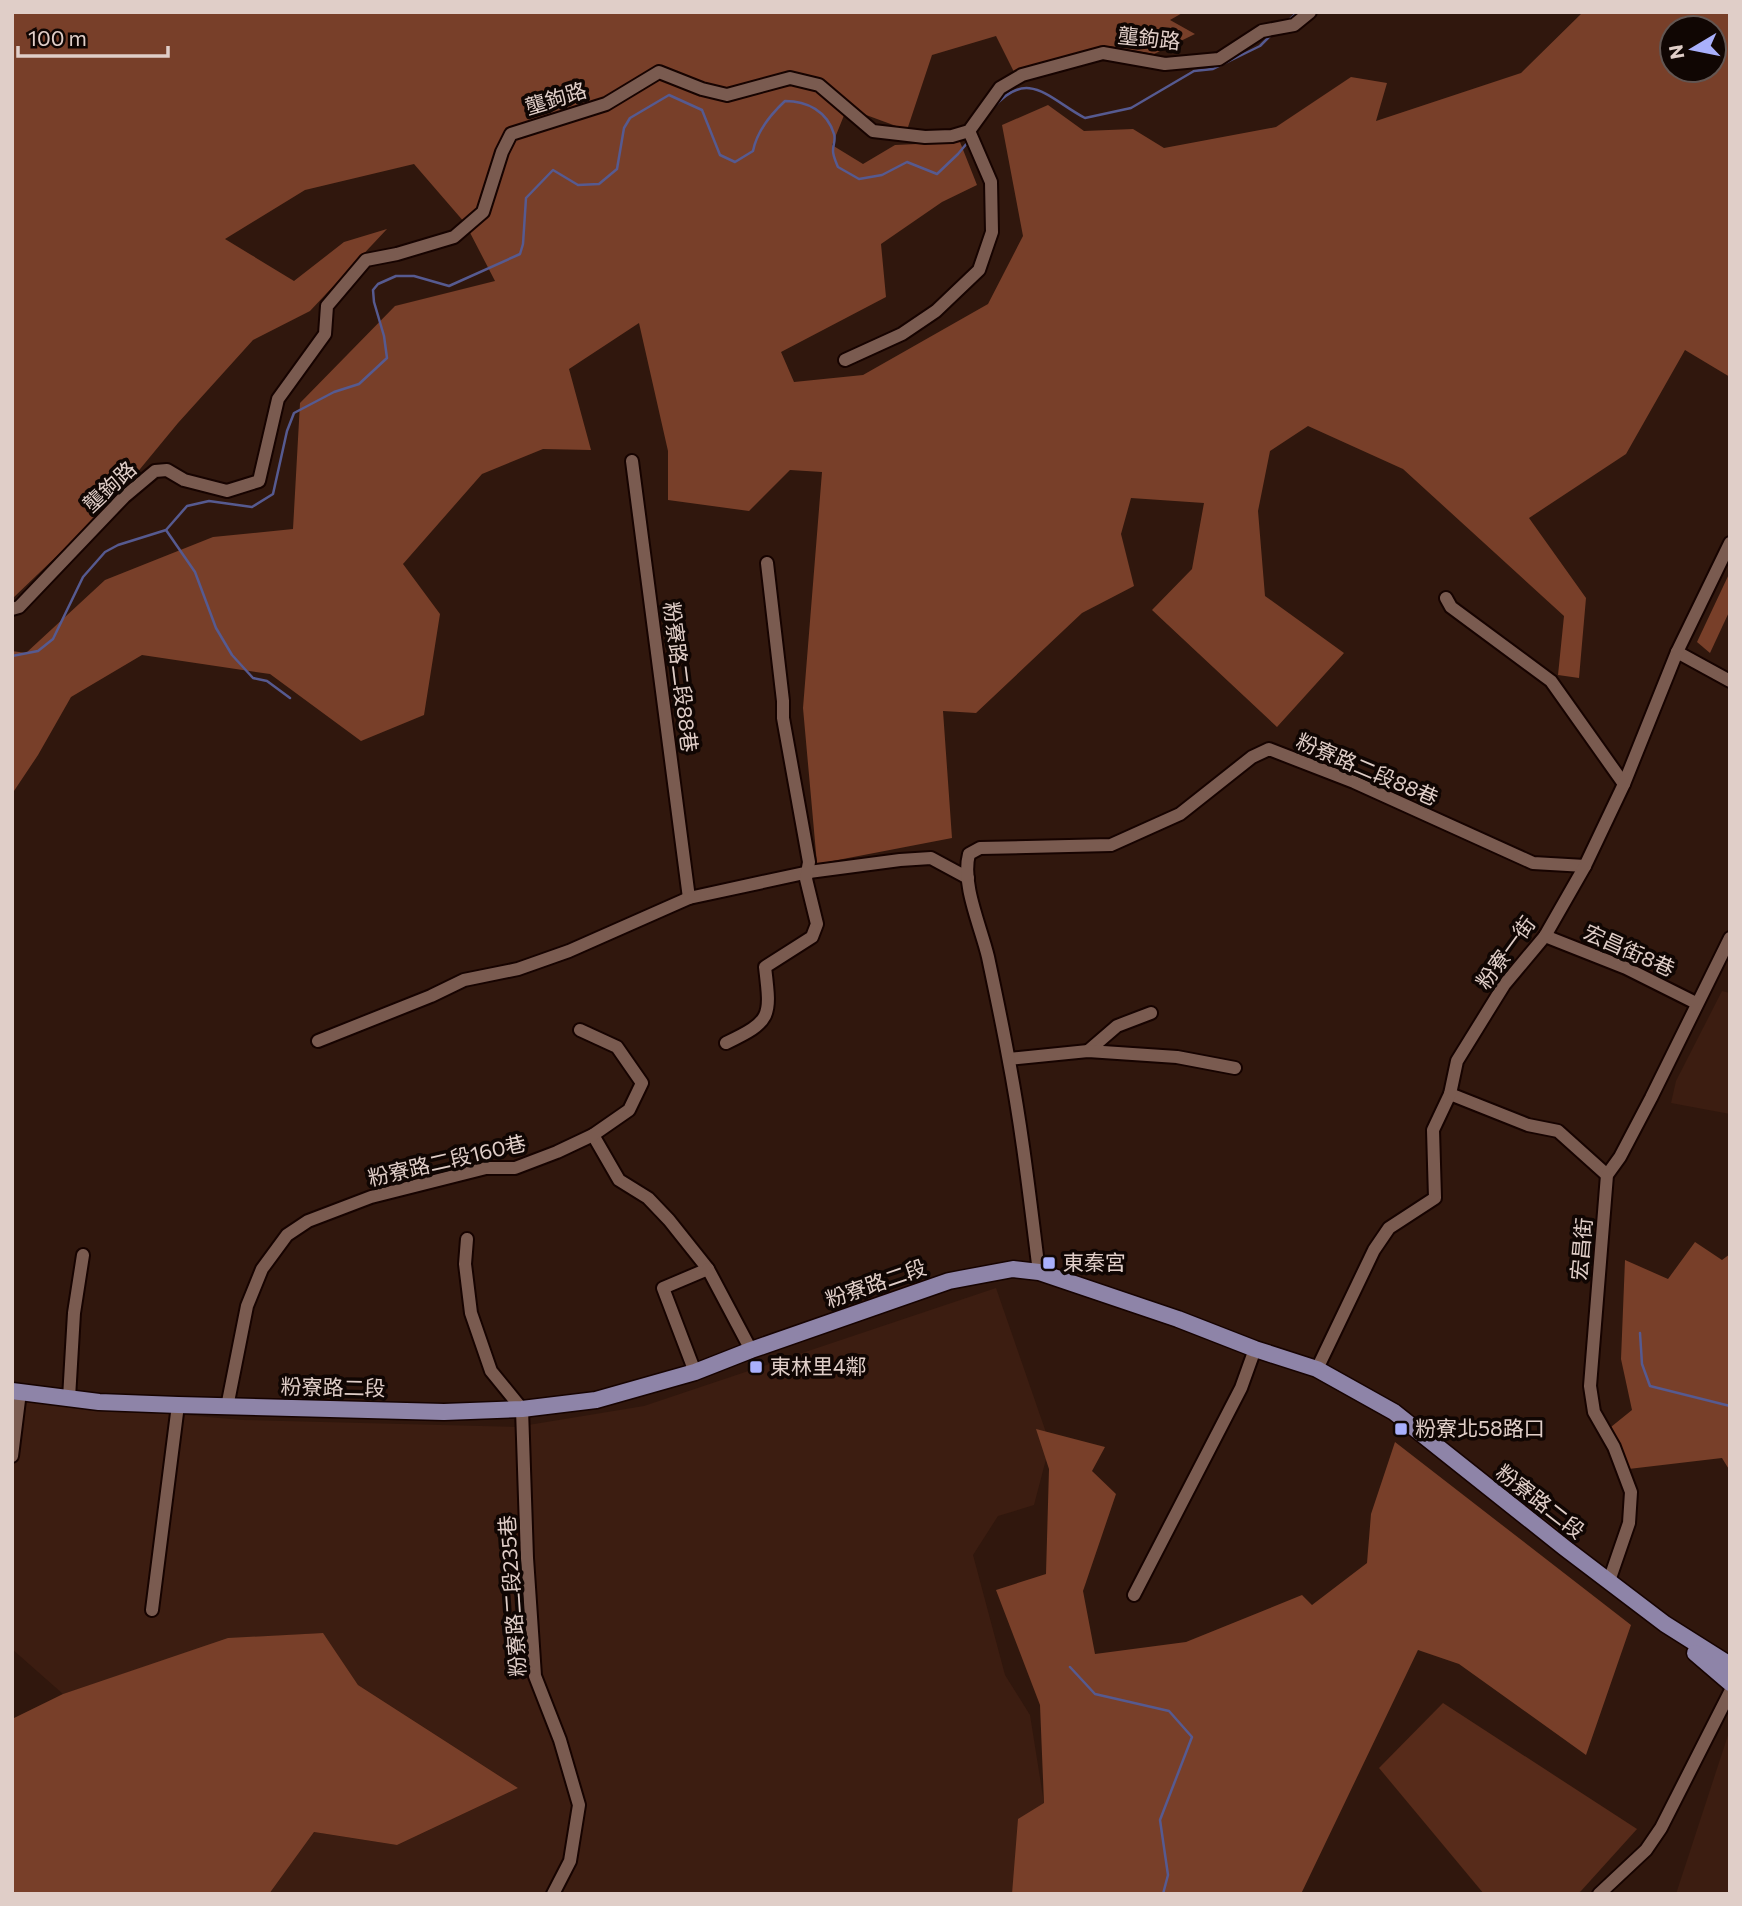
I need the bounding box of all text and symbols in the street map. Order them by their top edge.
scale bar [18,14,168,58]
north arrow [1658,14,1728,84]
street label: 壟鉤路 [1117,22,1182,53]
text: 100 m [28,25,87,50]
text: N [1663,43,1688,61]
street label: 壟鉤路 [522,76,589,119]
street label: 壟鉤路 [77,455,141,517]
street label: 粉寮路二段88巷 [660,600,703,754]
street label: 粉寮路二段88巷 [1293,728,1442,810]
street label: 粉寮一街 [1470,911,1540,993]
street label: 宏昌街8巷 [1580,919,1679,981]
street label: 粉寮路二段160巷 [365,1129,528,1190]
street label: 宏昌街 [1565,1216,1596,1281]
place label: 東秦宮 [1063,1249,1126,1274]
street label: 粉寮路二段 [822,1254,929,1311]
marker: 東秦宮 [1041,1255,1057,1271]
place label: 東林里4鄰 [770,1353,867,1378]
marker: 東林里4鄰 [748,1359,764,1375]
street label: 粉寮路二段 [280,1373,386,1400]
place label: 粉寮北58路口 [1415,1415,1545,1440]
marker: 粉寮北58路口 [1393,1421,1409,1437]
street label: 粉寮路二段 [1492,1459,1590,1543]
street label: 粉寮路二段235巷 [493,1515,530,1678]

